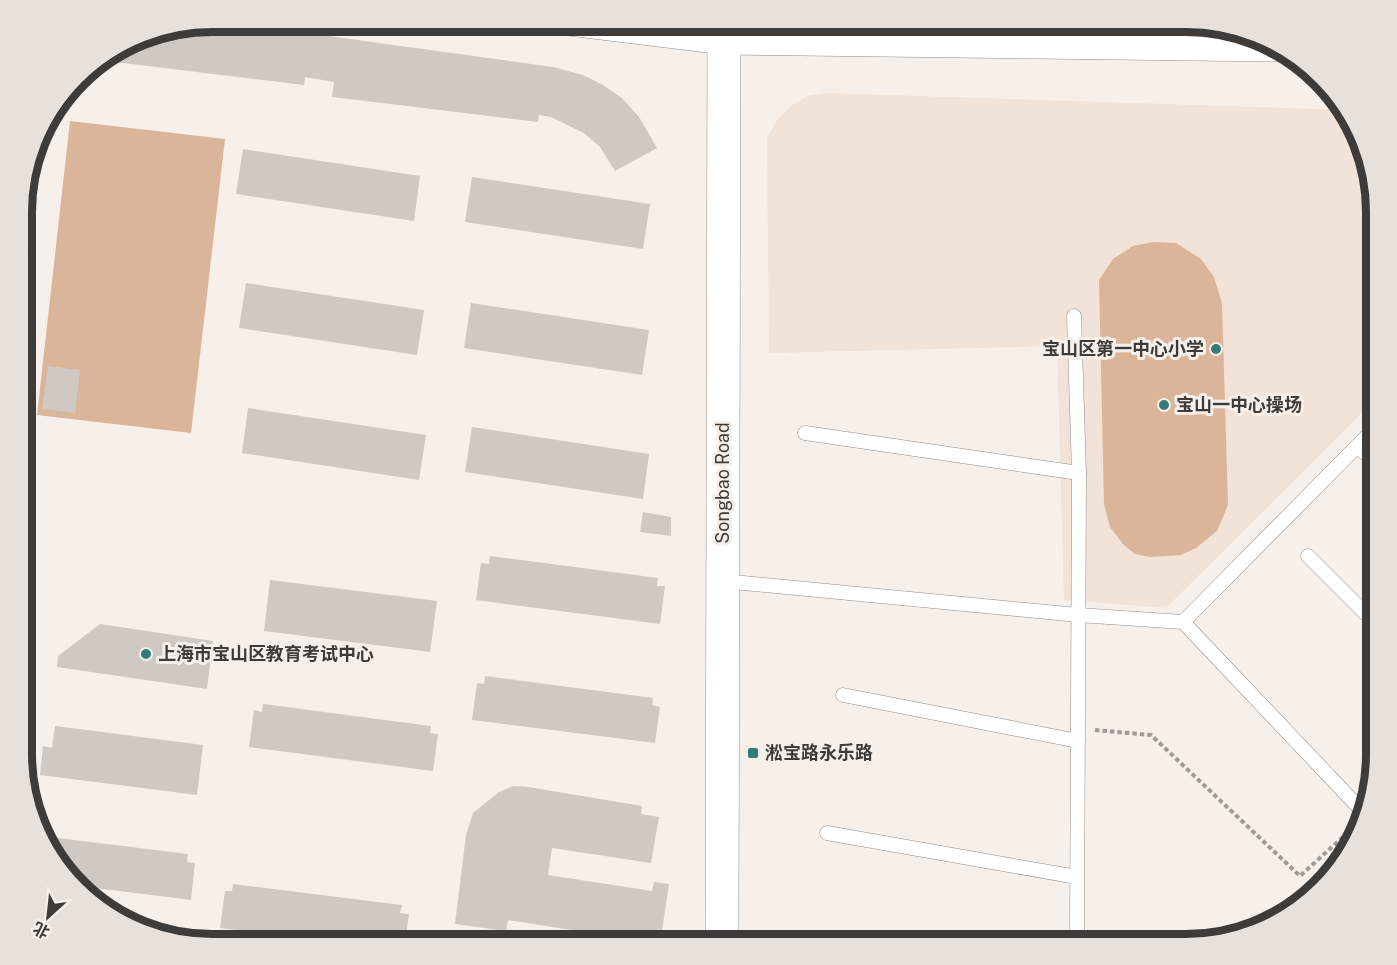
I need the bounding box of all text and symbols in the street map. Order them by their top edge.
place label: 宝山区第一中心小学 [1042,338,1204,359]
marker: 宝山区第一中心小学 [1209,342,1223,356]
place label: 宝山一中心操场 [1176,394,1302,415]
marker: 宝山一中心操场 [1157,398,1171,412]
street label: Songbao Road [712,422,733,544]
place label: 上海市宝山区教育考试中心 [158,643,374,664]
marker: 上海市宝山区教育考试中心 [139,647,153,661]
place label: 淞宝路永乐路 [765,742,873,763]
marker: 淞宝路永乐路 [746,746,760,760]
north arrow [18,887,78,947]
text: 北 [30,918,53,942]

